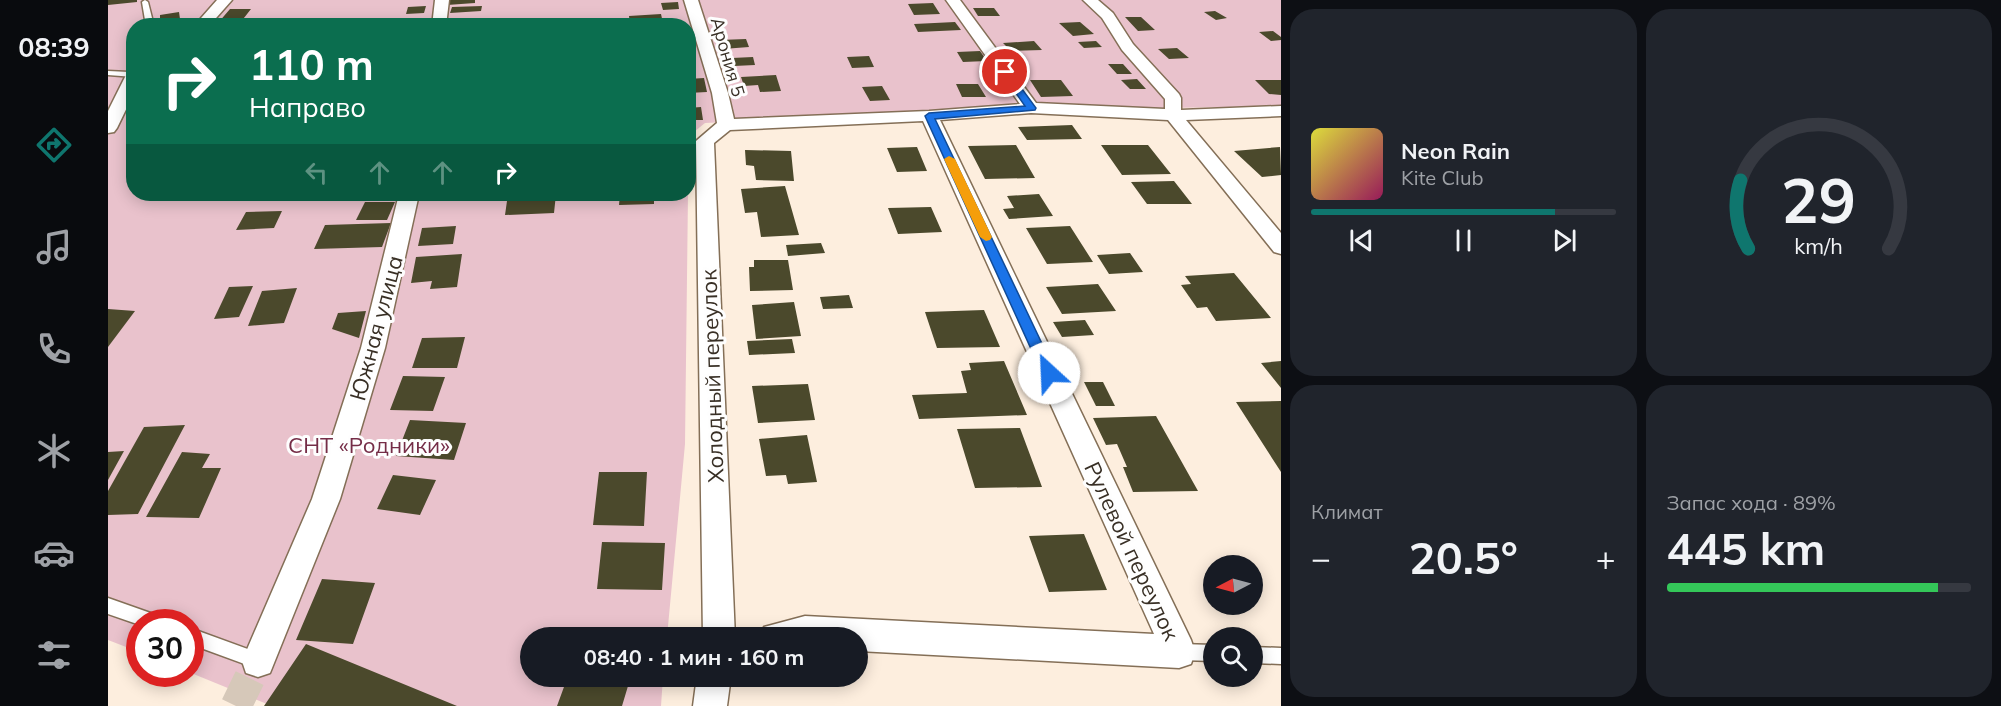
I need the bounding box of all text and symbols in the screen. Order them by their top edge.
street label: Арония 5 [706,15,750,100]
text: 08:39 [18,30,90,64]
text: 110 m [249,38,374,91]
icon: right [150,42,228,120]
pin [979,46,1030,97]
icon: arrive [988,55,1021,88]
text: Направо [249,90,366,124]
icon: directions [33,124,75,166]
text: Neon Rain [1401,137,1510,165]
icon: left [300,156,333,189]
icon: ahead [363,156,396,189]
icon: ahead [426,156,459,189]
icon: right [489,156,522,189]
text: 29 [1781,161,1856,240]
text: Kite Club [1401,165,1483,190]
icon: previous [1345,224,1378,257]
icon: pause [1447,224,1480,257]
icon: next [1548,224,1581,257]
icon: music [33,226,75,268]
text: km/h [1794,233,1843,260]
street label: Южная улица [343,252,409,404]
street label: Холодный переулок [694,269,730,483]
icon: phone [33,328,75,370]
position arrow [1017,341,1081,405]
icon: climate [33,430,75,472]
park label: СНТ «Родники» [288,431,450,459]
street label: Рулевой переулок [1078,457,1186,645]
text: Запас хода · 89% [1667,490,1836,515]
text: Климат [1311,499,1383,524]
text: 445 km [1667,520,1825,576]
text: 20.5° [1409,529,1518,585]
icon: car [33,532,75,574]
text: − [1311,537,1331,578]
text: + [1596,537,1616,578]
north arrow [1203,555,1263,615]
map controls [1203,555,1263,687]
speed limit sign: 30 [126,609,204,687]
button: search [1203,627,1263,687]
icon: filters [33,634,75,676]
text: 08:40 · 1 мин · 160 m [584,643,804,671]

